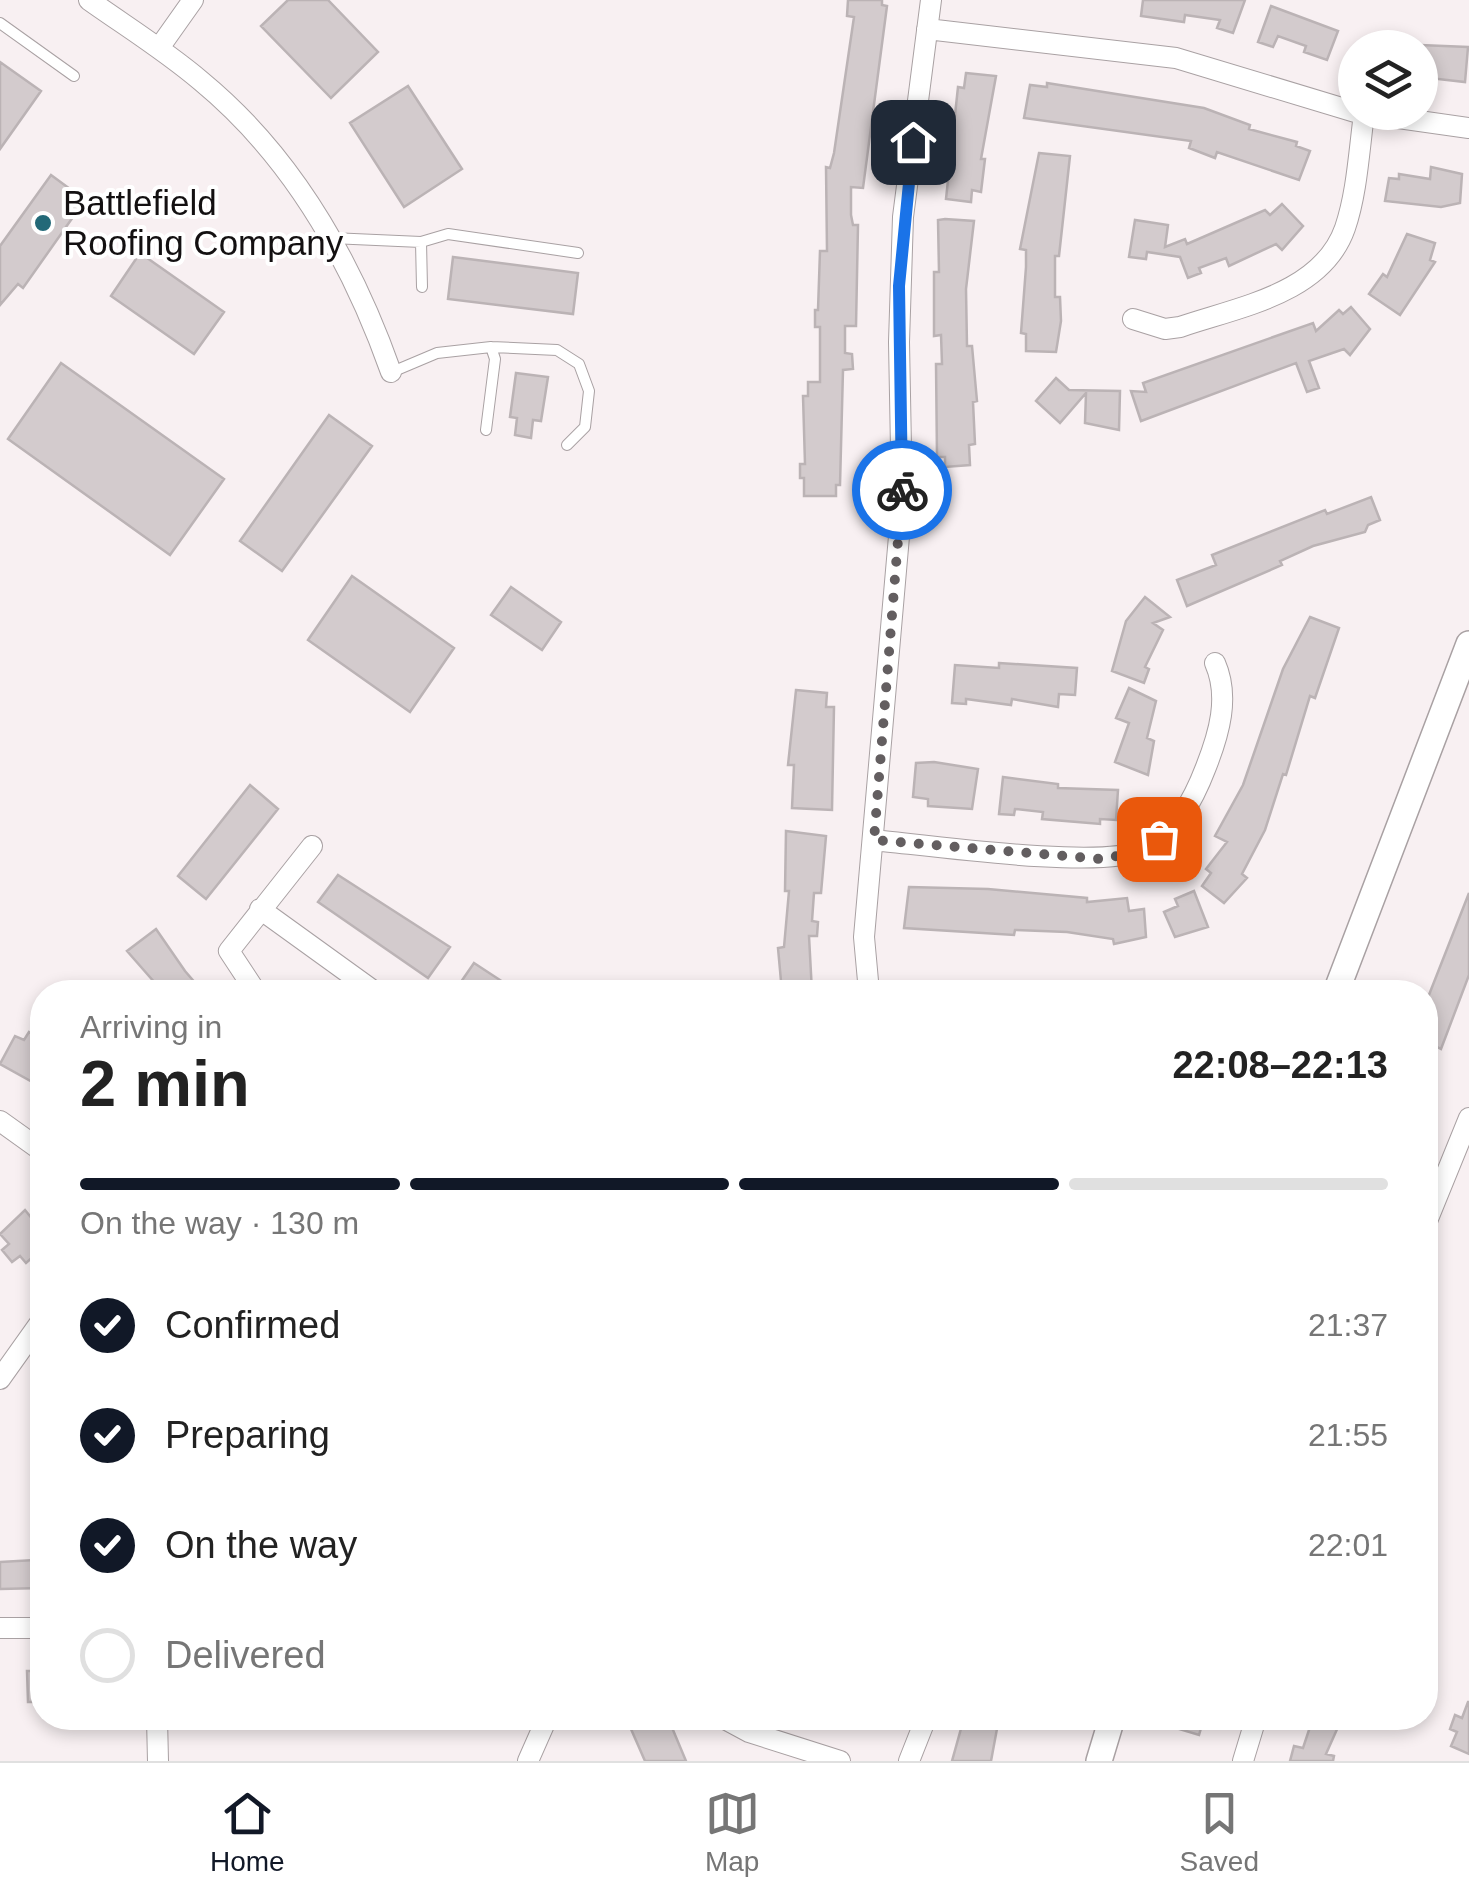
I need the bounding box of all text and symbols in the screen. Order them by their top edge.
map controls [1338,30,1438,130]
button: layers [1338,30,1438,130]
pin [871,100,956,185]
icon: home [886,115,941,170]
place label: Battlefield Roofing Company [63,183,344,262]
marker: Battlefield Roofing Company [32,212,54,234]
courier [852,440,952,540]
icon: bike [875,463,930,518]
pin [1117,797,1202,882]
icon: bag [1132,812,1187,867]
text: Arriving in [80,1009,222,1045]
text: 22:08–22:13 [1172,1044,1388,1086]
text: 2 min [80,1047,250,1120]
text: On the way · 130 m [80,1205,359,1241]
icon: check [80,1298,135,1353]
text: Confirmed [165,1304,340,1346]
text: 21:37 [1308,1307,1388,1343]
icon: check [80,1408,135,1463]
text: Preparing [165,1414,330,1456]
text: 21:55 [1308,1417,1388,1453]
icon: check [80,1518,135,1573]
text: On the way [165,1524,357,1566]
text: 22:01 [1308,1527,1388,1563]
text: Delivered [165,1634,326,1676]
tab: Home [210,1786,285,1878]
tab: Map [705,1786,760,1878]
tab: Saved [1180,1786,1259,1878]

